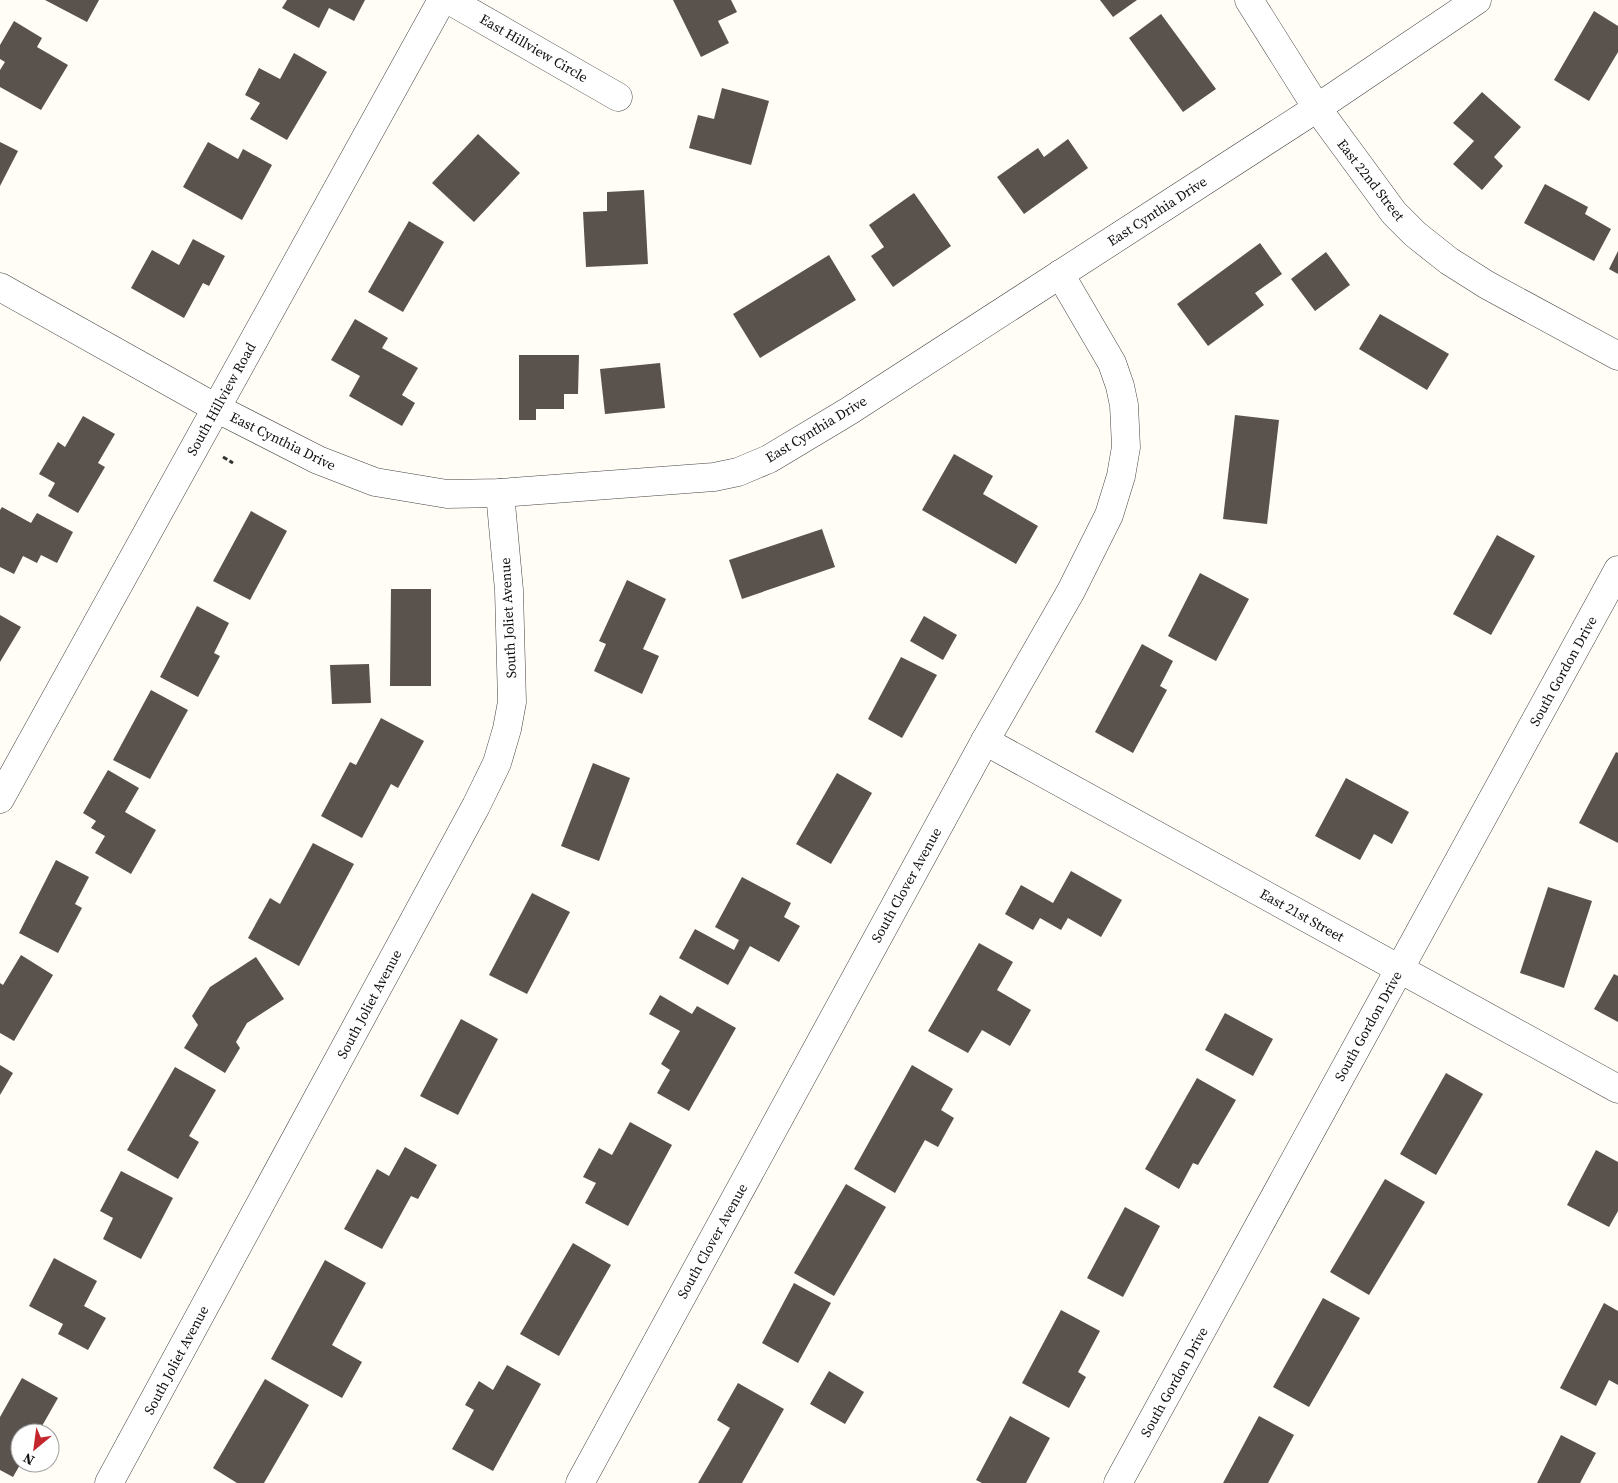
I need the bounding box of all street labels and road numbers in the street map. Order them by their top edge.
street label: East Hillview Circle [476,9,592,87]
street label: East 22nd Street [1333,135,1410,226]
street label: East Cynthia Drive [1103,171,1211,251]
street label: South Hillview Road [182,339,260,459]
street label: East Cynthia Drive [761,391,871,467]
street label: East Cynthia Drive [227,407,339,475]
street label: South Joliet Avenue [495,557,521,679]
street label: South Gordon Drive [1524,612,1602,730]
street label: South Clover Avenue [866,824,946,946]
street label: East 21st Street [1256,884,1348,947]
street label: South Joliet Avenue [332,946,406,1062]
street label: South Gordon Drive [1329,967,1407,1085]
street label: South Clover Avenue [672,1180,752,1302]
street label: South Joliet Avenue [139,1302,213,1418]
street label: South Gordon Drive [1135,1323,1213,1441]

